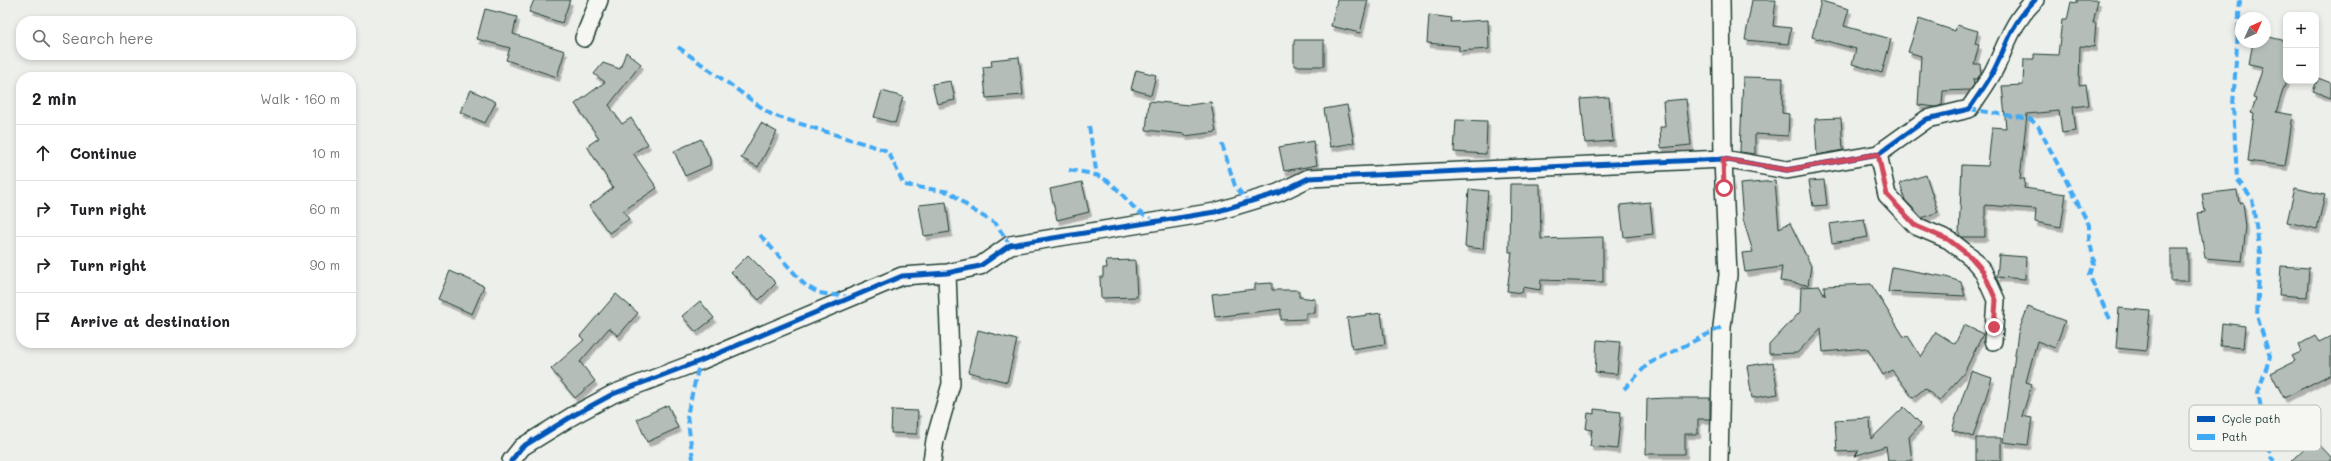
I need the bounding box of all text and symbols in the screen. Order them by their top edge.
north arrow [2235,12,2271,48]
map controls [2283,12,2319,84]
button: + [2283,12,2319,48]
search box [16,16,356,60]
icon: search [30,27,52,49]
text: Search here [62,28,153,48]
button: − [2283,48,2319,84]
text: 2 min [32,87,77,109]
text: Walk · 160 m [260,90,340,107]
icon: ahead [32,142,54,164]
text: Continue [70,143,137,163]
text: 10 m [312,144,340,161]
route start [1715,179,1733,197]
icon: right [32,198,54,220]
text: Turn right [70,199,147,219]
text: 60 m [310,200,340,217]
icon: right [32,254,54,276]
text: Turn right [70,255,147,275]
text: 90 m [310,256,340,273]
icon: arrive [32,310,54,332]
text: Arrive at destination [70,311,230,331]
route end [1985,318,2003,336]
legend [2189,405,2321,451]
text: Cycle path [2222,411,2280,426]
text: Path [2222,429,2247,444]

